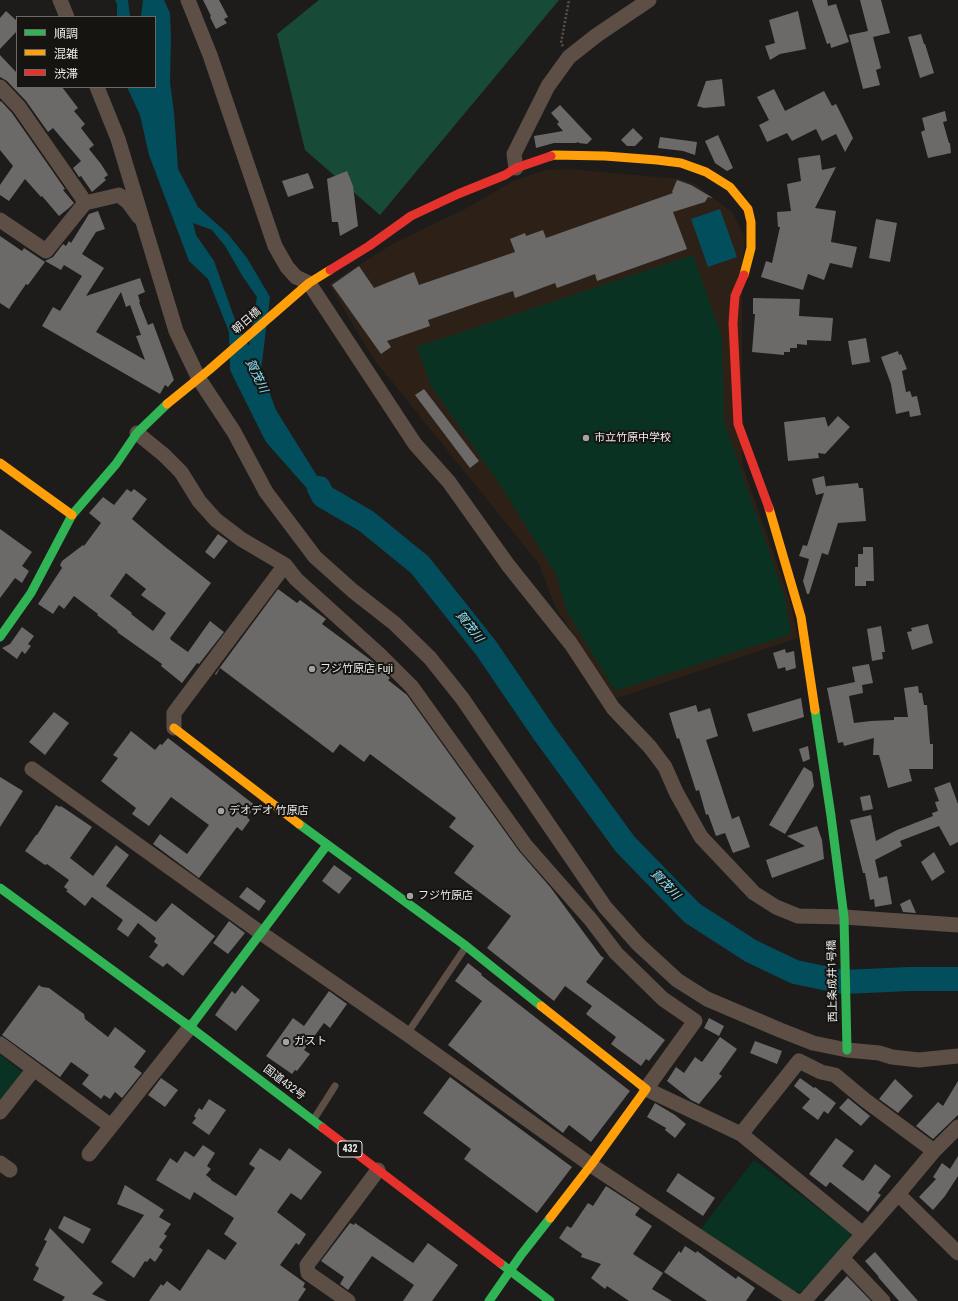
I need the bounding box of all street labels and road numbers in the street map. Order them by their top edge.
street label: 朝日橋 [230,305,264,337]
street label: 西上条成井1号橋 [826,940,840,1022]
street label: 国道432号 [260,1063,308,1103]
road number: 432 [338,1141,362,1157]

